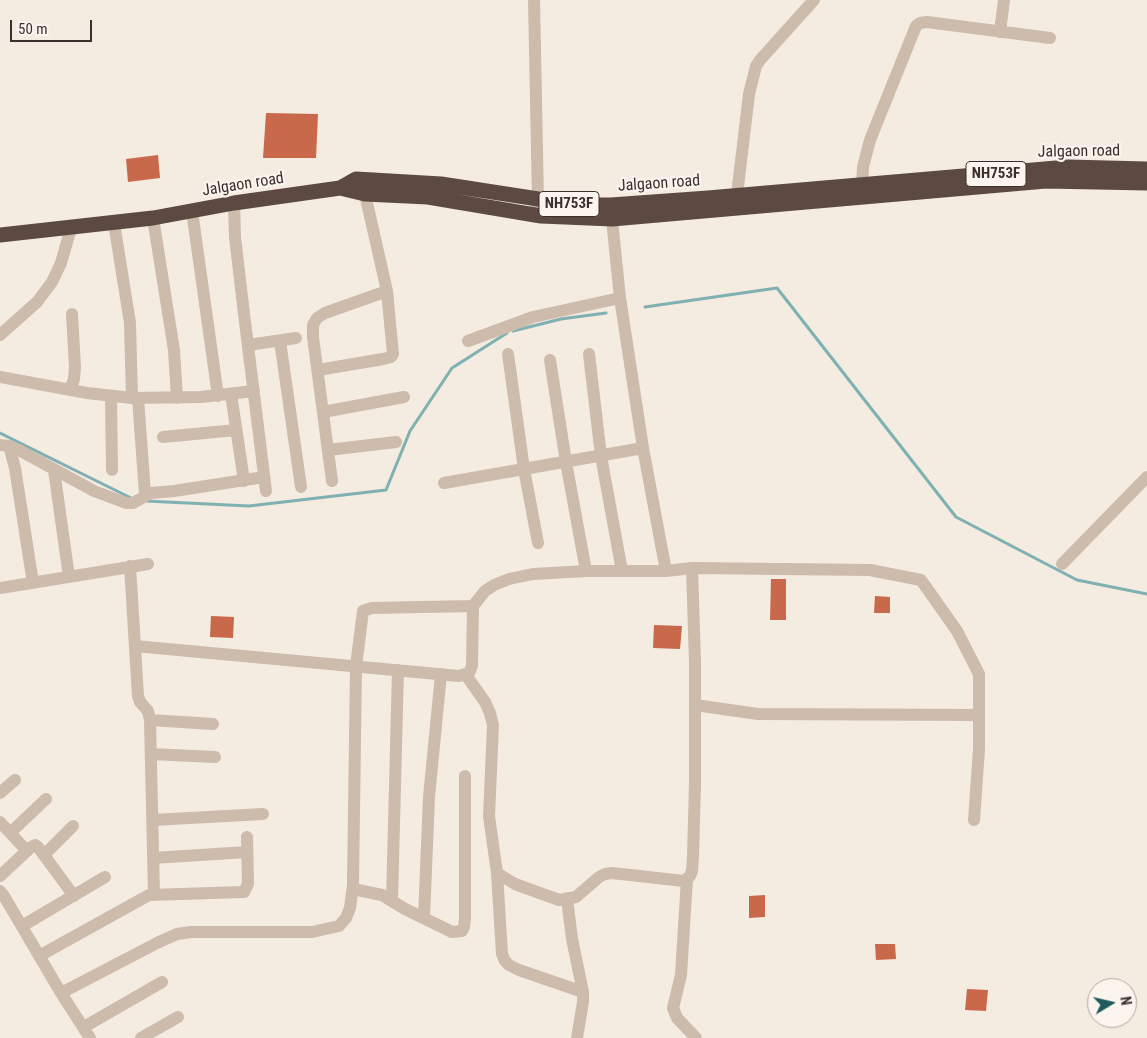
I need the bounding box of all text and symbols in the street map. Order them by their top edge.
scale bar [12,10,95,42]
text: 50 m [18,20,48,38]
street label: Jalgaon road [1038,142,1120,162]
road number: NH753F [966,162,1026,186]
street label: Jalgaon road [201,169,285,201]
street label: Jalgaon road [617,172,701,196]
road number: NH753F [539,192,599,216]
north arrow [1087,978,1137,1028]
text: N [1117,995,1134,1006]

